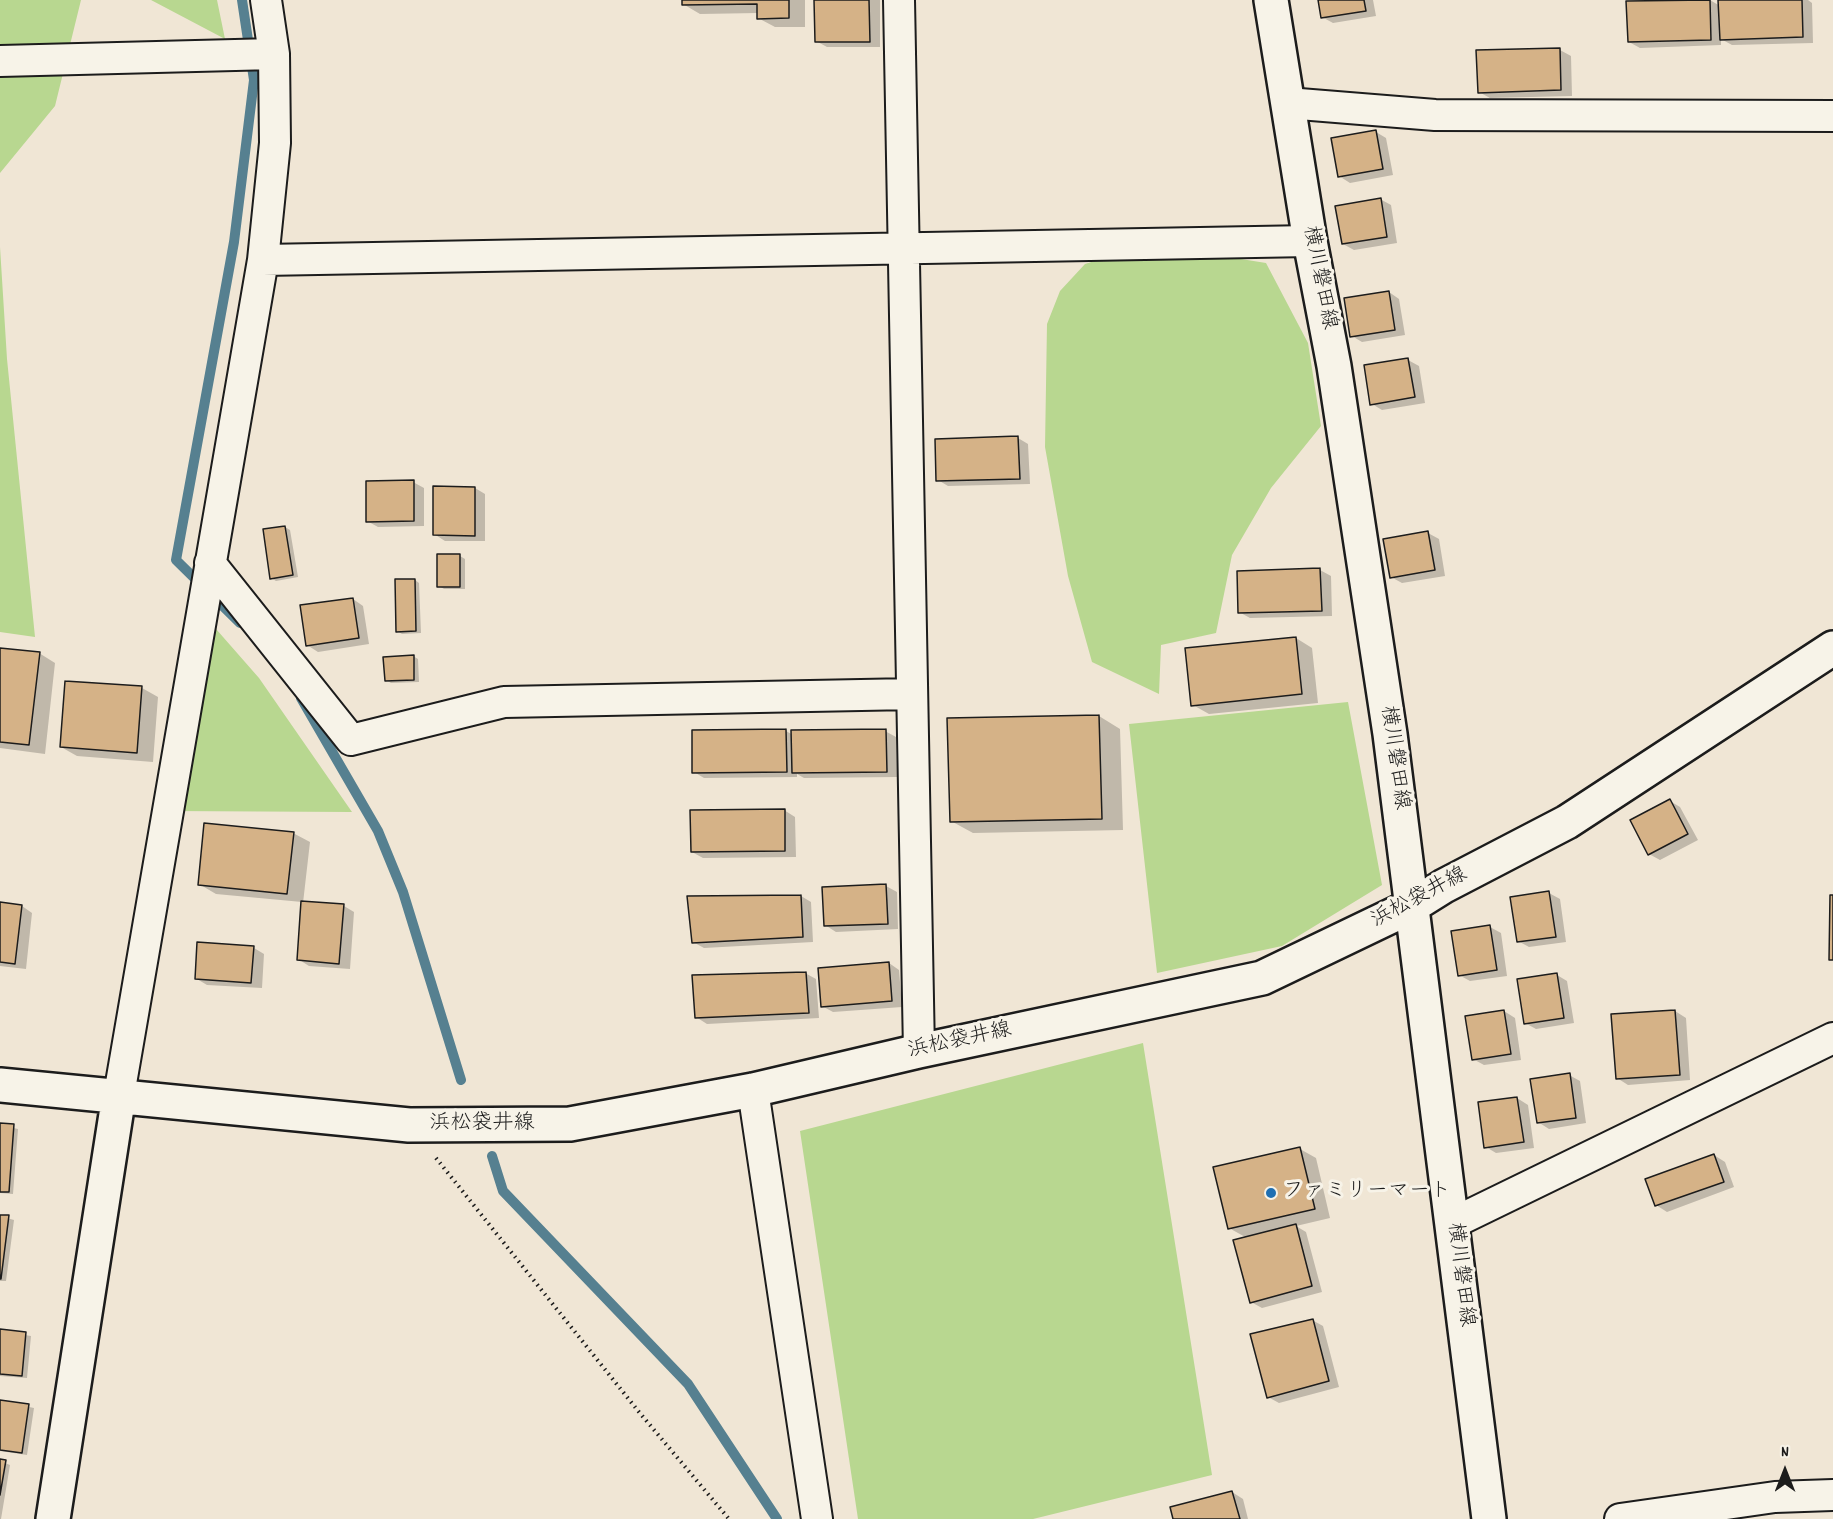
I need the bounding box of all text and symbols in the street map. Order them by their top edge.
street label: 横川磐田線 [1296,224,1340,332]
street label: 横川磐田線 [1373,704,1413,812]
street label: 浜松袋井線 [1368,863,1472,935]
street label: 浜松袋井線 [906,1019,1014,1065]
street label: 浜松袋井線 [430,1112,534,1138]
place label: ファミリーマート [1283,1180,1451,1206]
marker: ファミリーマート [1264,1186,1278,1200]
street label: 横川磐田線 [1440,1221,1478,1329]
north arrow [1755,1441,1815,1501]
text: N [1781,1441,1789,1464]

